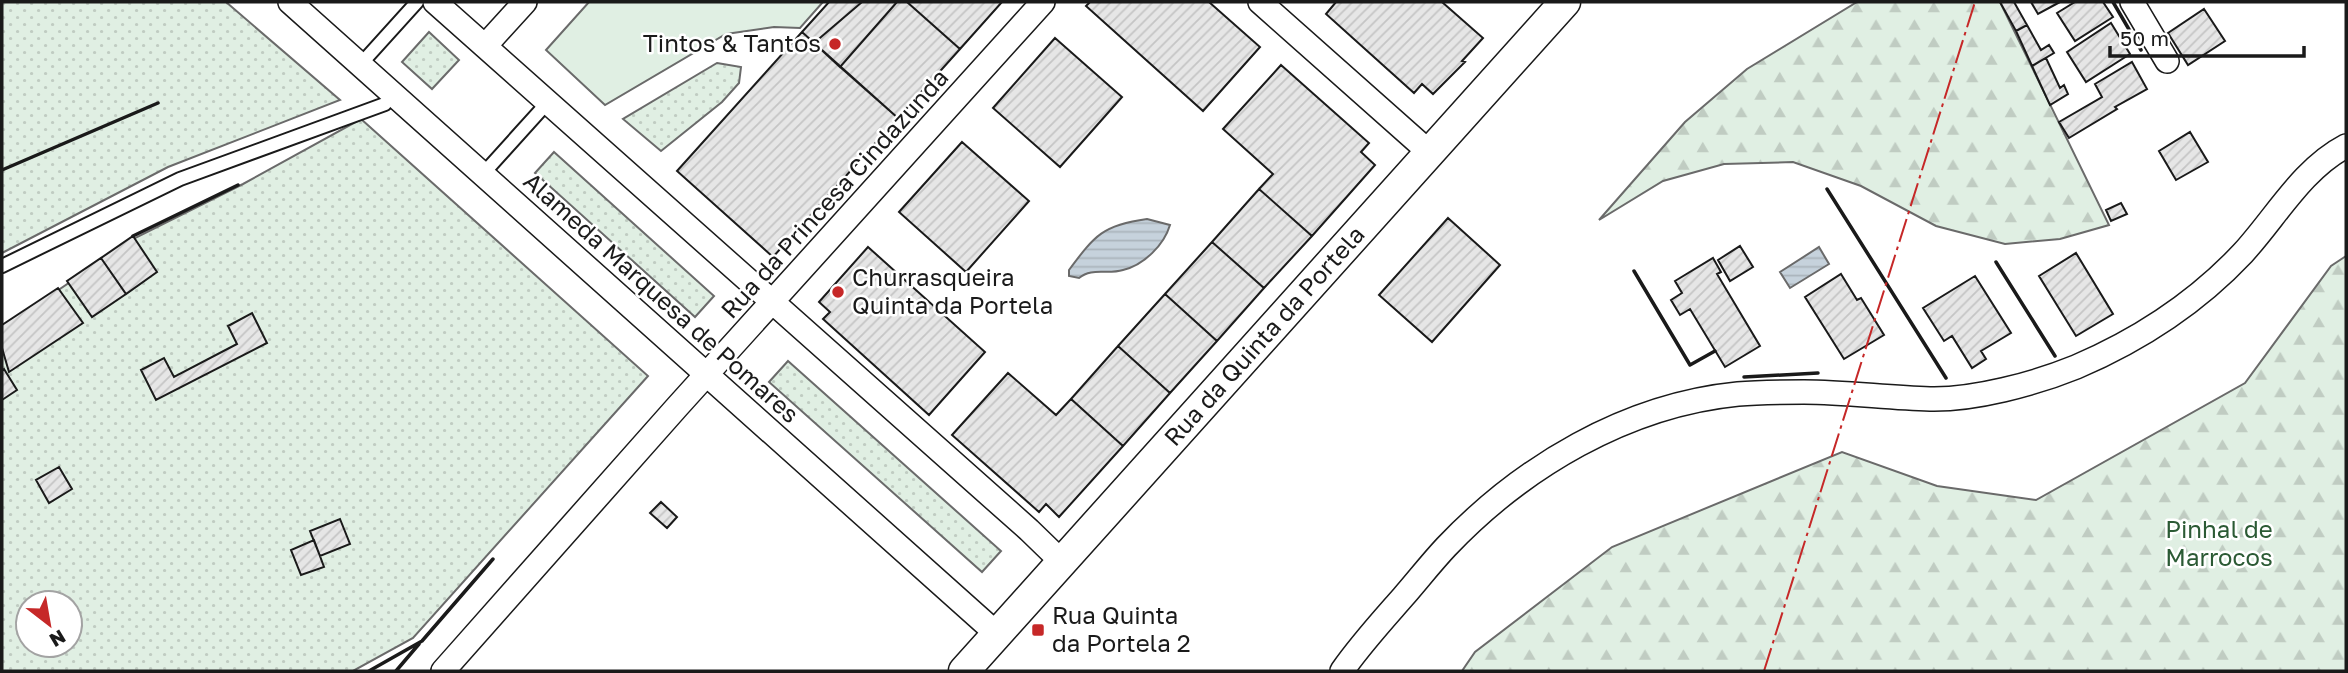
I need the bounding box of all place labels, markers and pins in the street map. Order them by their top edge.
place label: Tintos & Tantos [643,28,821,57]
marker: Tintos & Tantos [827,36,843,52]
place label: Churrasqueira Quinta da Portela [852,262,1053,319]
marker: Churrasqueira Quinta da Portela [830,284,846,300]
place label: Rua Quinta da Portela 2 [1052,600,1191,657]
marker: Rua Quinta da Portela 2 [1030,622,1046,638]

